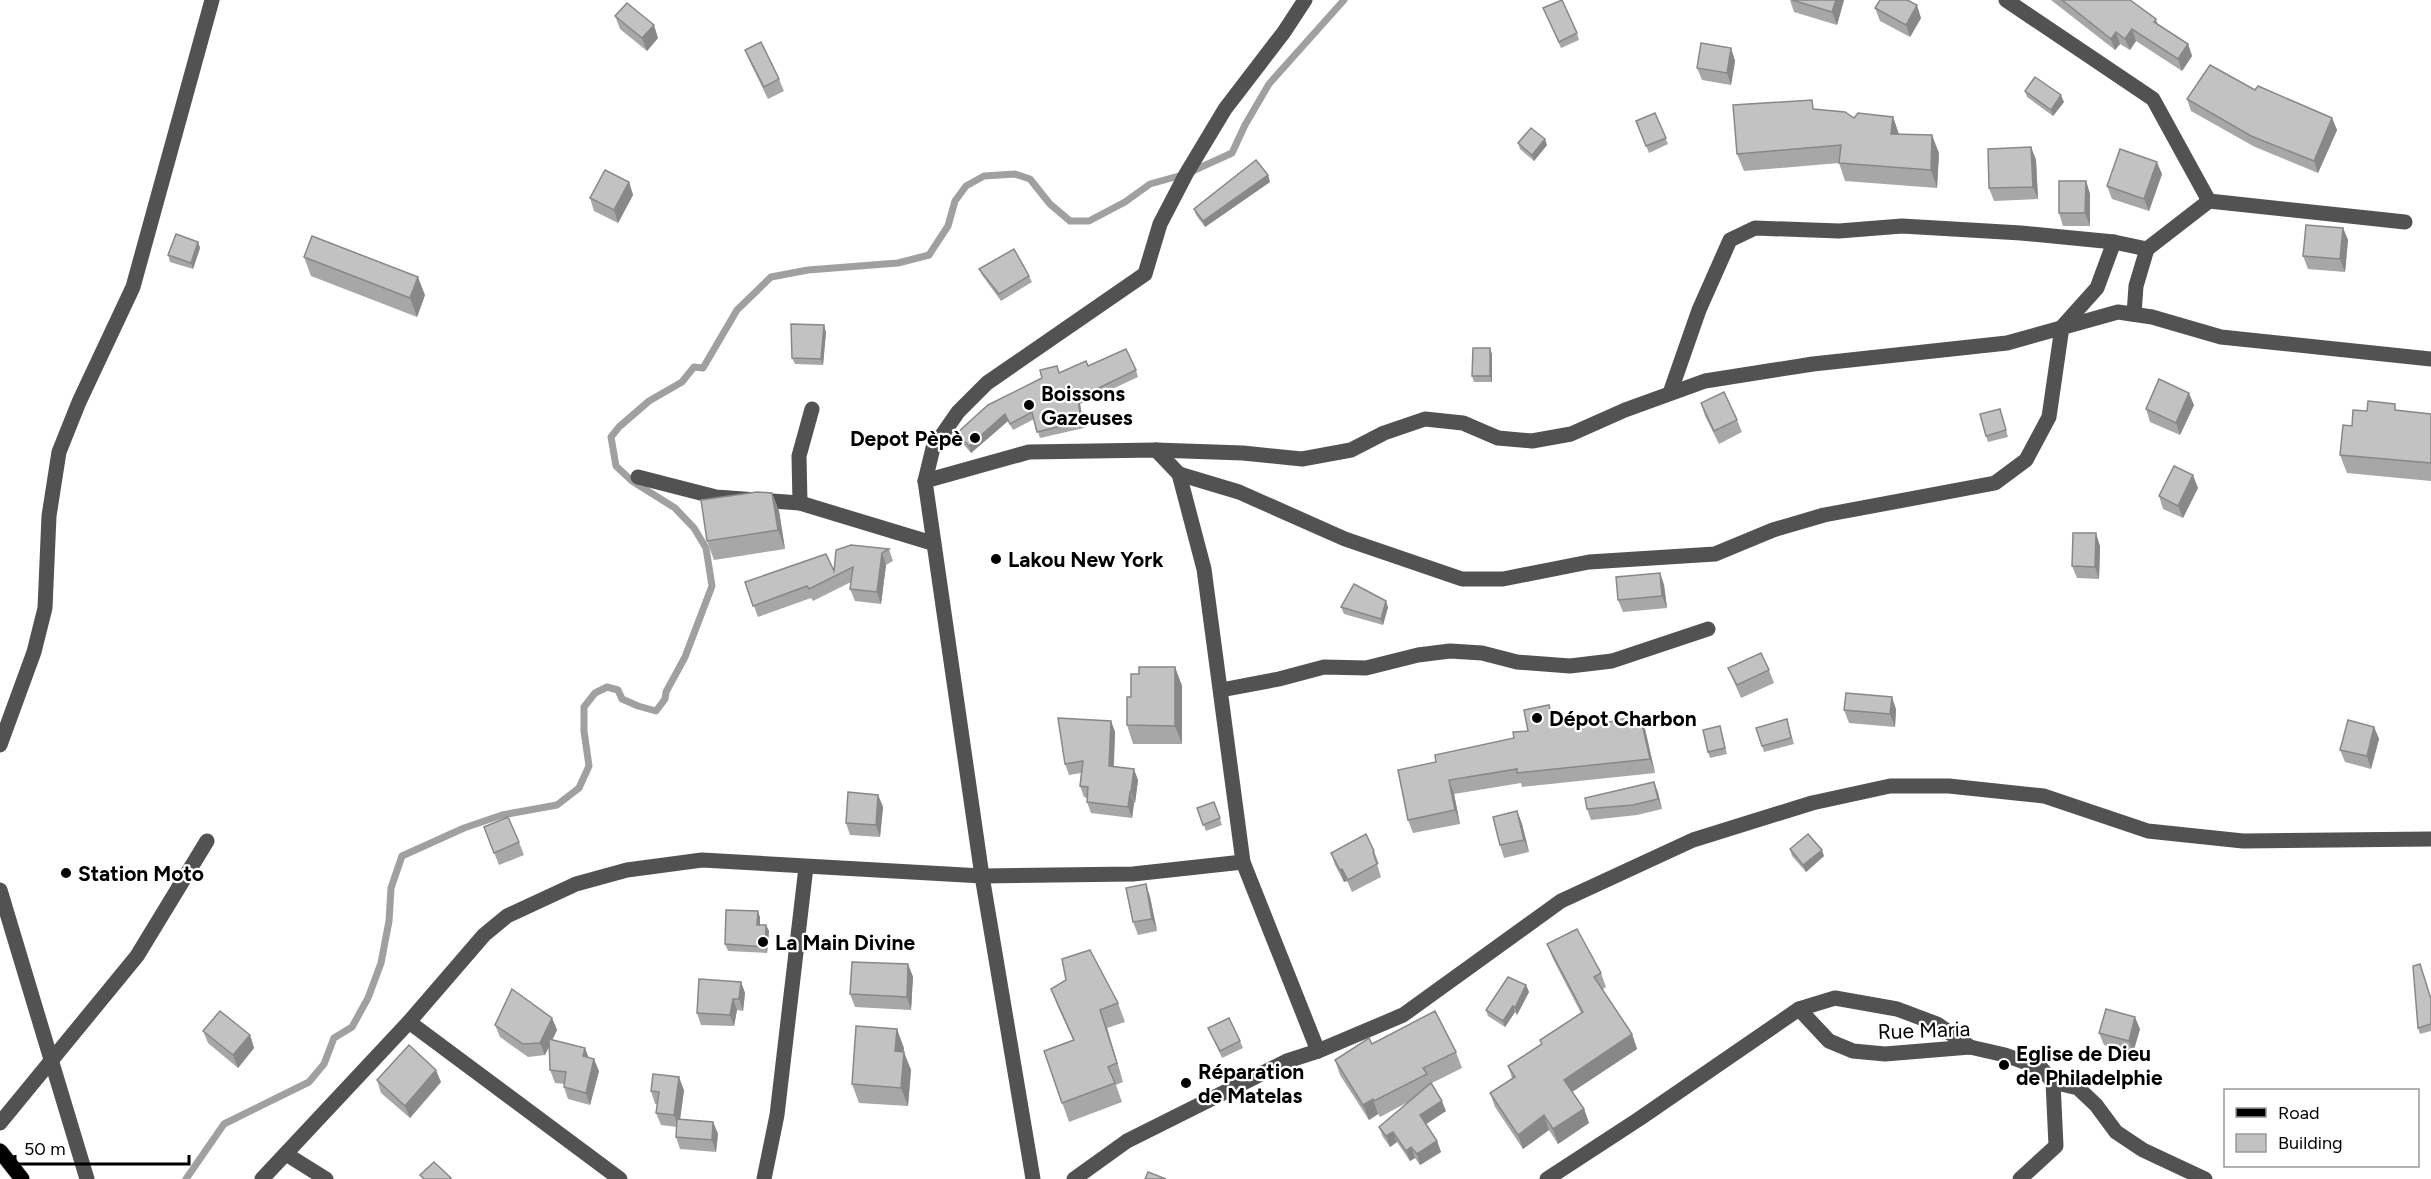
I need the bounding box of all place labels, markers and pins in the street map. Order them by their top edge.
place label: Boissons Gazeuses [1041,381,1133,430]
marker: Boissons Gazeuses [1022,398,1036,412]
place label: Depot Pèpè [850,426,963,451]
marker: Depot Pèpè [968,431,982,445]
place label: Lakou New York [1008,547,1164,572]
marker: Lakou New York [989,552,1003,566]
place label: Dépot Charbon [1549,706,1697,731]
marker: Dépot Charbon [1530,711,1544,725]
place label: Station Moto [78,861,204,886]
marker: Station Moto [59,866,73,880]
place label: La Main Divine [775,930,915,955]
marker: La Main Divine [756,935,770,949]
place label: Eglise de Dieu de Philadelphie [2016,1041,2163,1090]
marker: Eglise de Dieu de Philadelphie [1997,1058,2011,1072]
place label: Réparation de Matelas [1198,1059,1304,1108]
marker: Réparation de Matelas [1179,1076,1193,1090]

